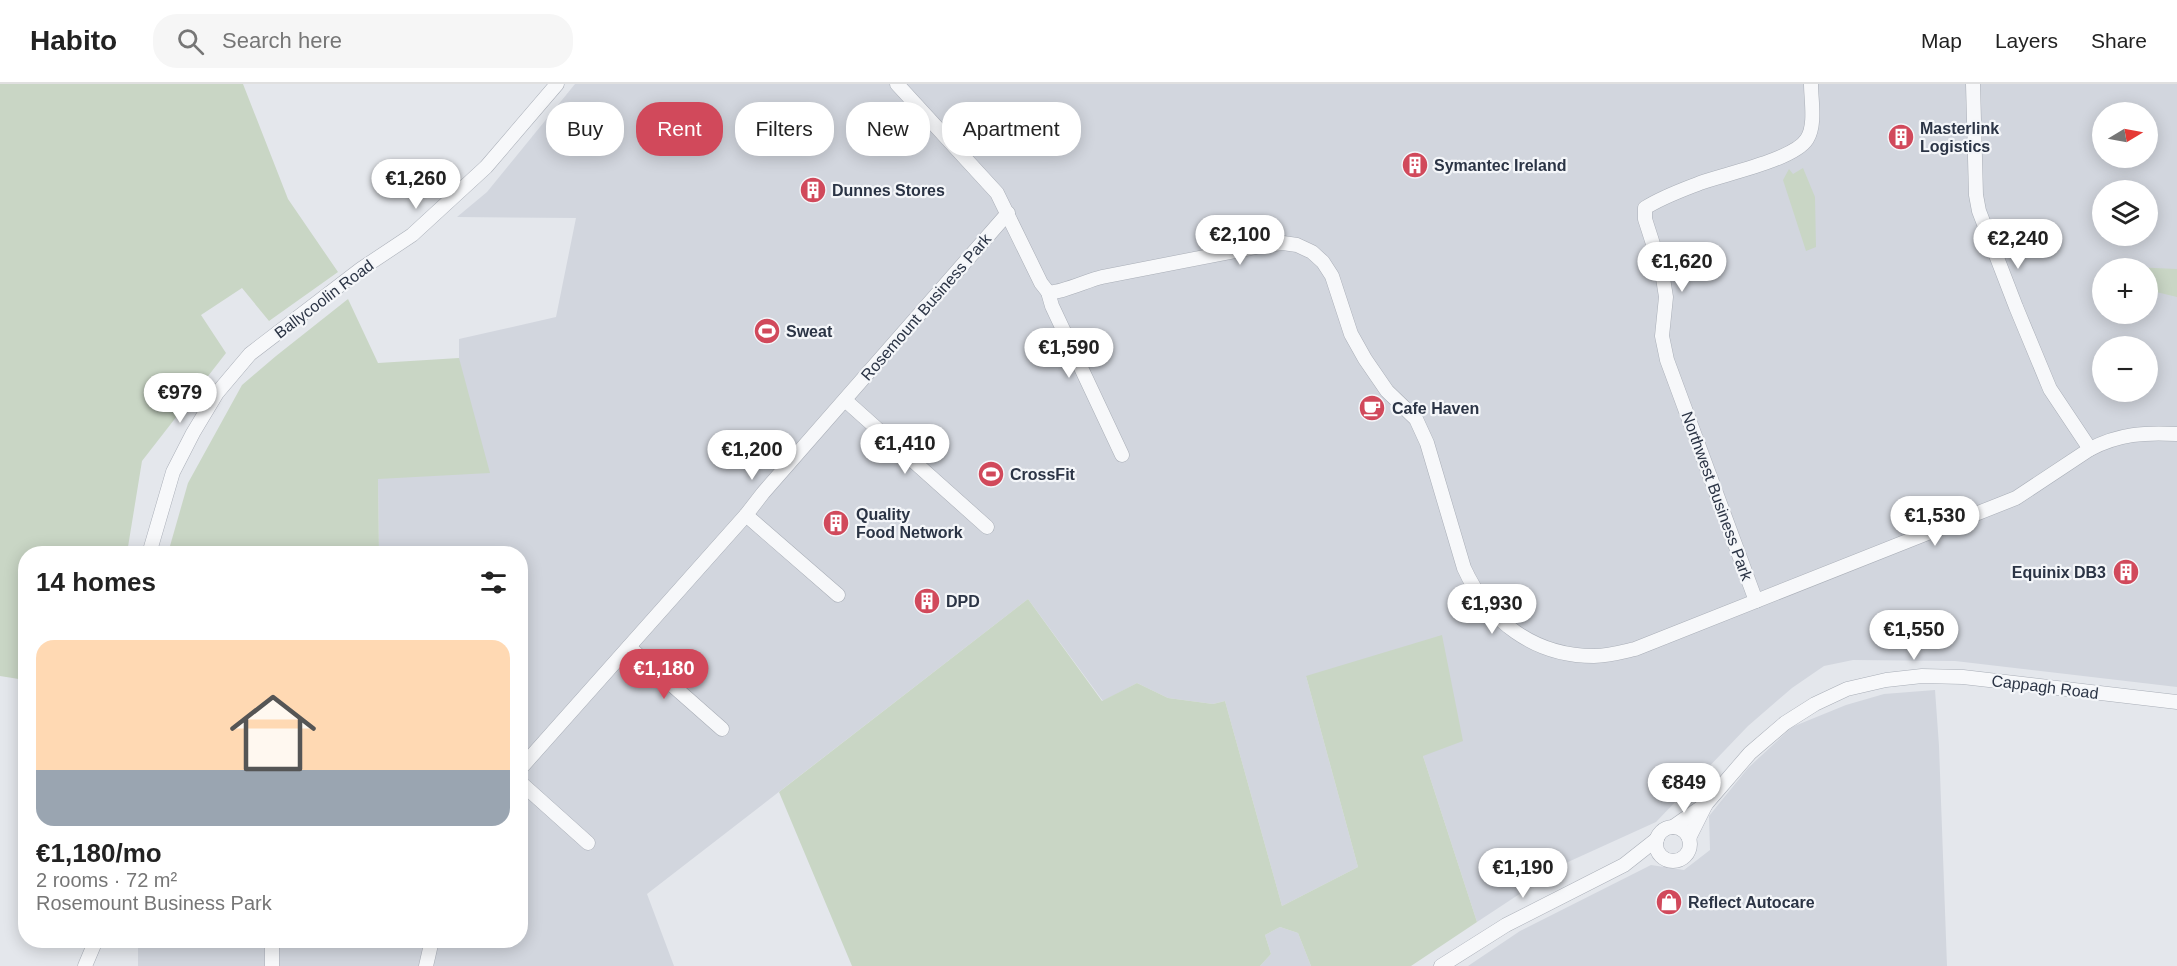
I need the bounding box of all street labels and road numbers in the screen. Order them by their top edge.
street label: Rosemount Business Park [858,230,995,384]
street label: Ballycoolin Road [271,256,377,342]
street label: Northwest Business Park [1678,409,1756,584]
street label: Cappagh Road [1991,672,2099,702]

